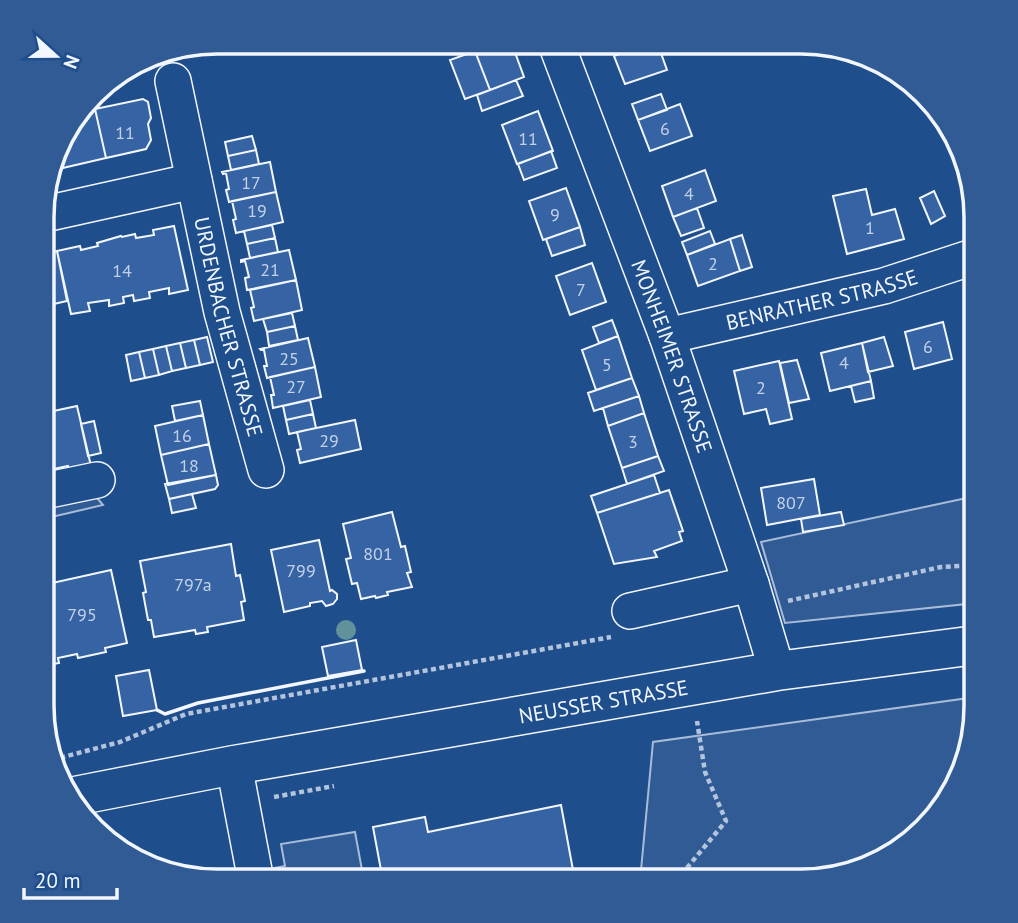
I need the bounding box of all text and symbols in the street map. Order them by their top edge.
north arrow [21,21,91,91]
text: N [58,52,85,72]
house number: 6 [660,117,670,140]
house number: 11 [115,121,135,144]
house number: 11 [518,127,538,150]
house number: 17 [241,171,261,194]
house number: 4 [684,182,694,205]
house number: 19 [247,199,267,222]
house number: 9 [550,203,560,226]
street label: URDENBACHER STRASSE [189,214,270,440]
house number: 1 [865,216,875,239]
house number: 2 [708,252,718,275]
street label: MONHEIMER STRASSE [626,256,719,456]
house number: 21 [260,258,280,281]
house number: 14 [112,259,132,282]
street label: BENRATHER STRASSE [723,262,921,335]
house number: 7 [576,278,586,301]
house number: 6 [923,335,933,358]
house number: 25 [279,347,299,370]
house number: 4 [839,351,849,374]
house number: 5 [602,353,612,376]
house number: 27 [286,375,306,398]
house number: 2 [756,376,766,399]
house number: 16 [172,424,192,447]
house number: 29 [319,429,339,452]
house number: 3 [628,430,638,453]
house number: 18 [179,454,199,477]
house number: 807 [776,491,806,514]
house number: 801 [363,542,393,565]
house number: 799 [286,559,316,582]
house number: 797a [174,573,212,596]
house number: 795 [67,603,97,626]
street label: NEUSSER STRASSE [517,673,690,729]
scale bar [24,856,117,900]
text: 20 m [35,867,81,894]

